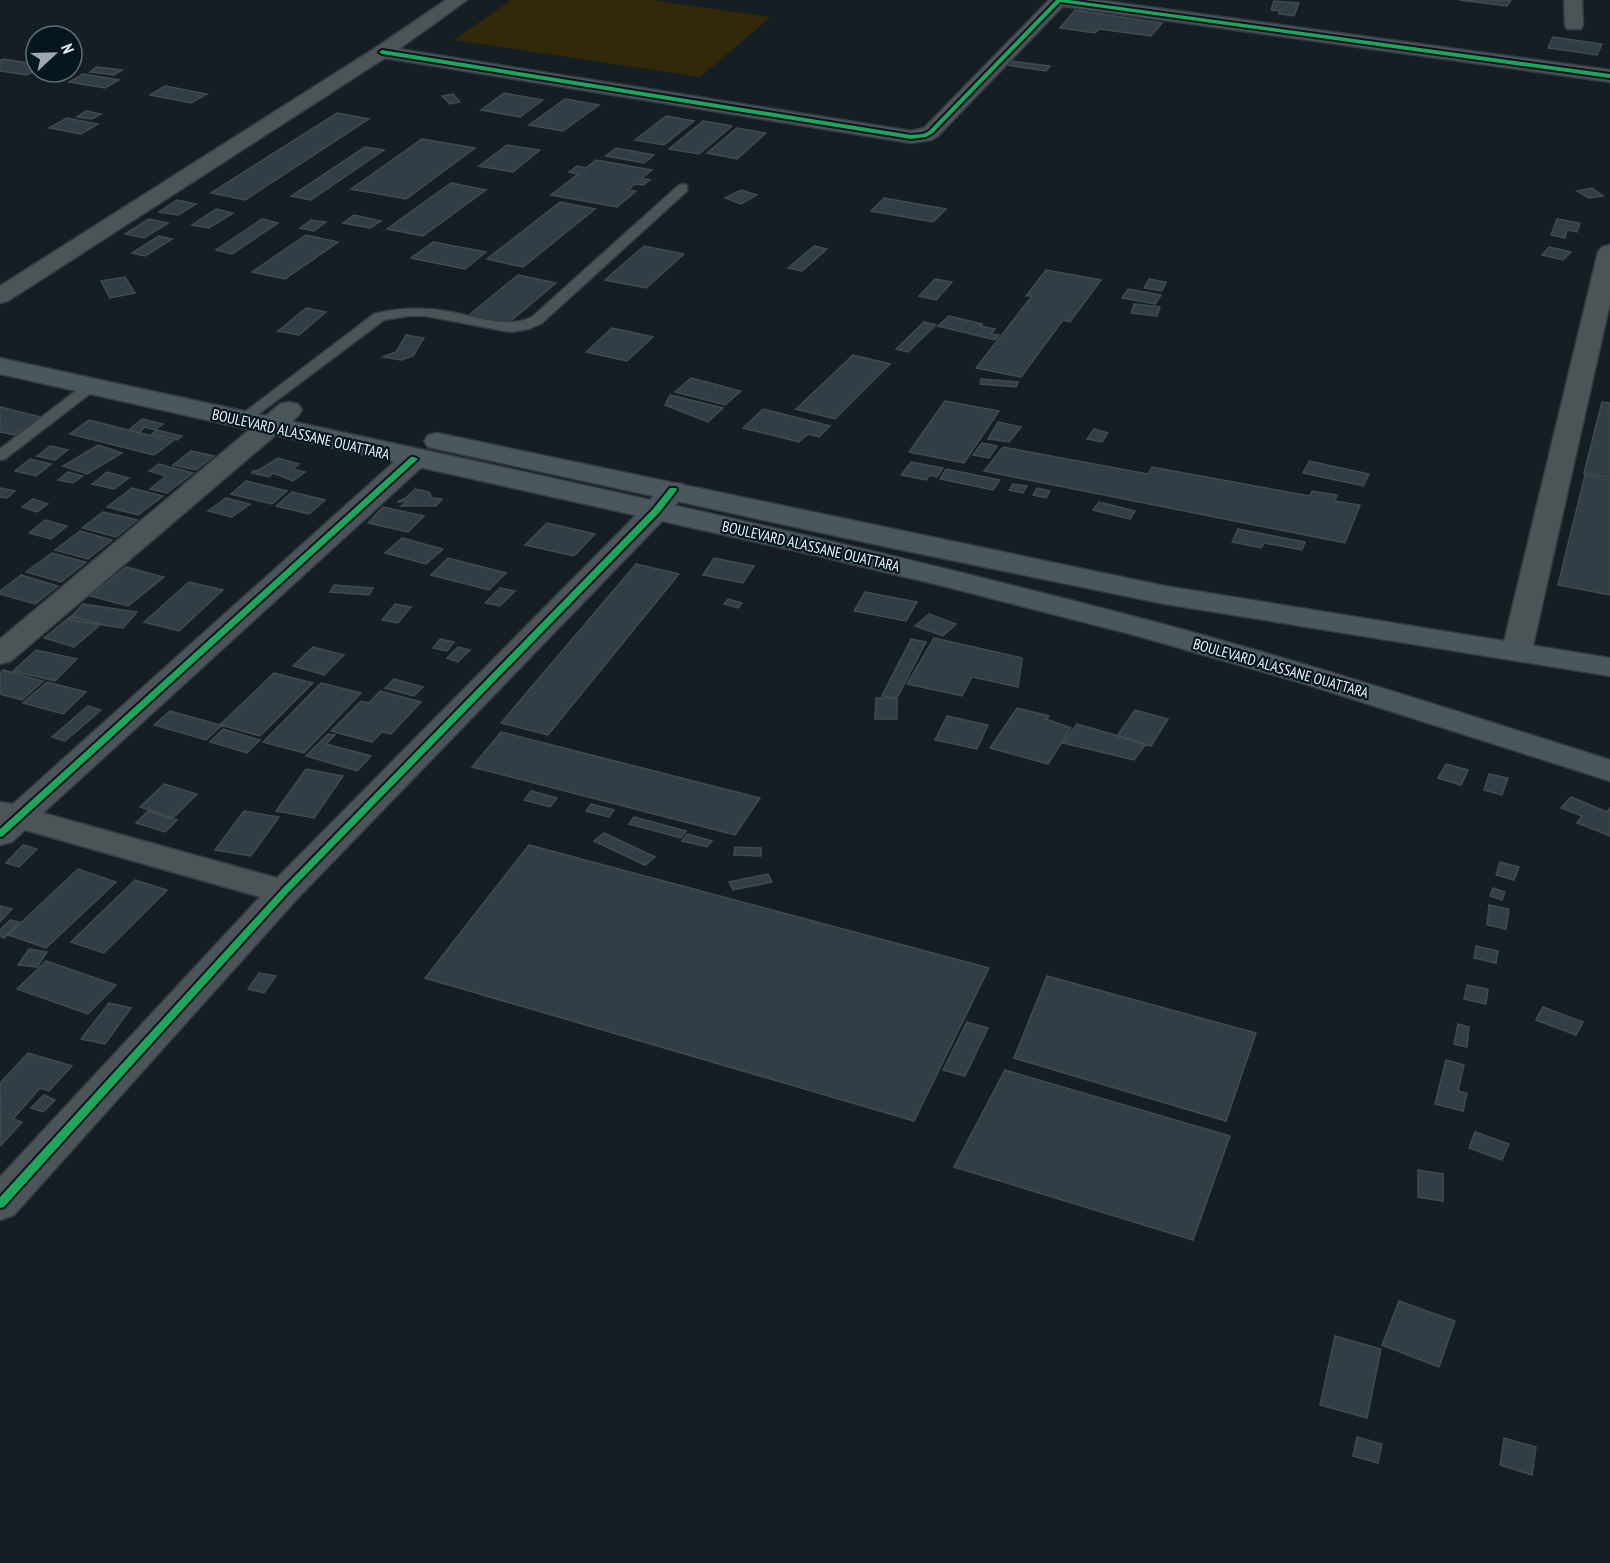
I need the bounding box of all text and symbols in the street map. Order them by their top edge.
north arrow [24,24,84,84]
text: N [57,41,79,56]
street label: BOULEVARD ALASSANE OUATTARA [210,404,392,464]
street label: BOULEVARD ALASSANE OUATTARA [720,516,902,576]
street label: BOULEVARD ALASSANE OUATTARA [1191,634,1372,702]

